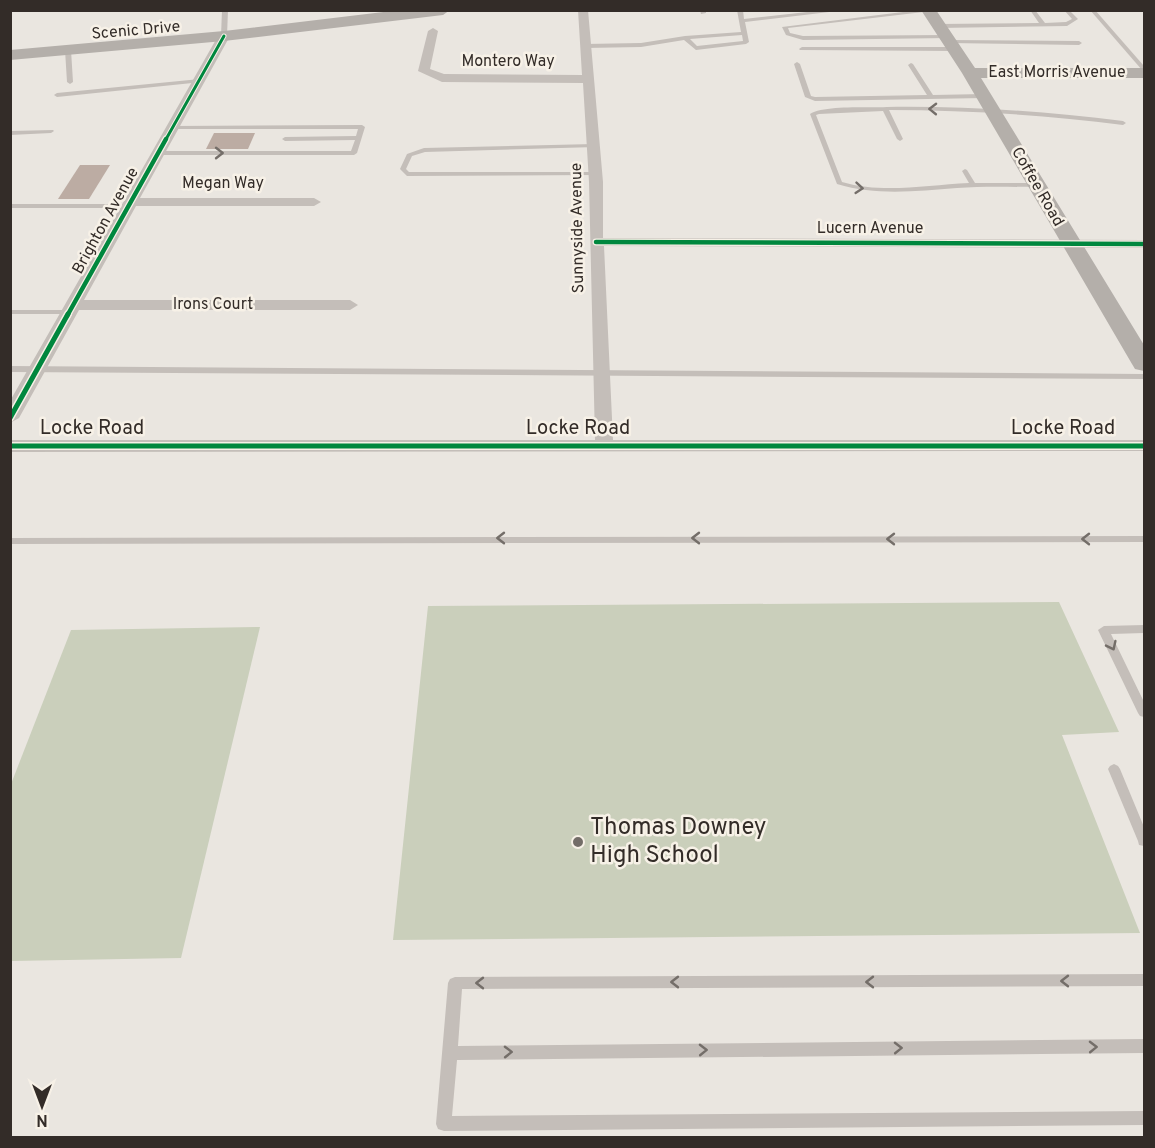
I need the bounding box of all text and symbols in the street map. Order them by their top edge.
street label: Scenic Drive [91,17,181,45]
street label: Montero Way [461,52,555,72]
street label: East Morris Avenue [988,63,1126,83]
one-way arrow [929,103,938,115]
street label: Coffee Road [1006,144,1068,230]
one-way arrow [214,147,223,159]
street label: Sunnyside Avenue [567,162,589,294]
street label: Brighton Avenue [68,164,144,278]
street label: Megan Way [182,174,264,194]
one-way arrow [855,181,864,194]
street label: Lucern Avenue [817,219,923,239]
street label: Irons Court [173,295,253,315]
street label: Locke Road [40,416,144,442]
street label: Locke Road [526,416,630,442]
street label: Locke Road [1011,416,1115,442]
one-way arrow [497,532,506,544]
one-way arrow [692,532,701,544]
one-way arrow [887,533,896,545]
one-way arrow [1082,533,1091,545]
one-way arrow [1105,640,1117,651]
place label: Thomas Downey High School [590,813,767,871]
marker: Thomas Downey High School [571,835,585,849]
one-way arrow [1061,975,1070,987]
one-way arrow [671,976,680,988]
one-way arrow [866,976,875,988]
one-way arrow [476,977,485,989]
one-way arrow [1089,1041,1098,1053]
one-way arrow [894,1042,903,1055]
one-way arrow [699,1044,708,1056]
one-way arrow [504,1046,513,1058]
north arrow [12,1076,72,1136]
text: N [36,1109,48,1129]

